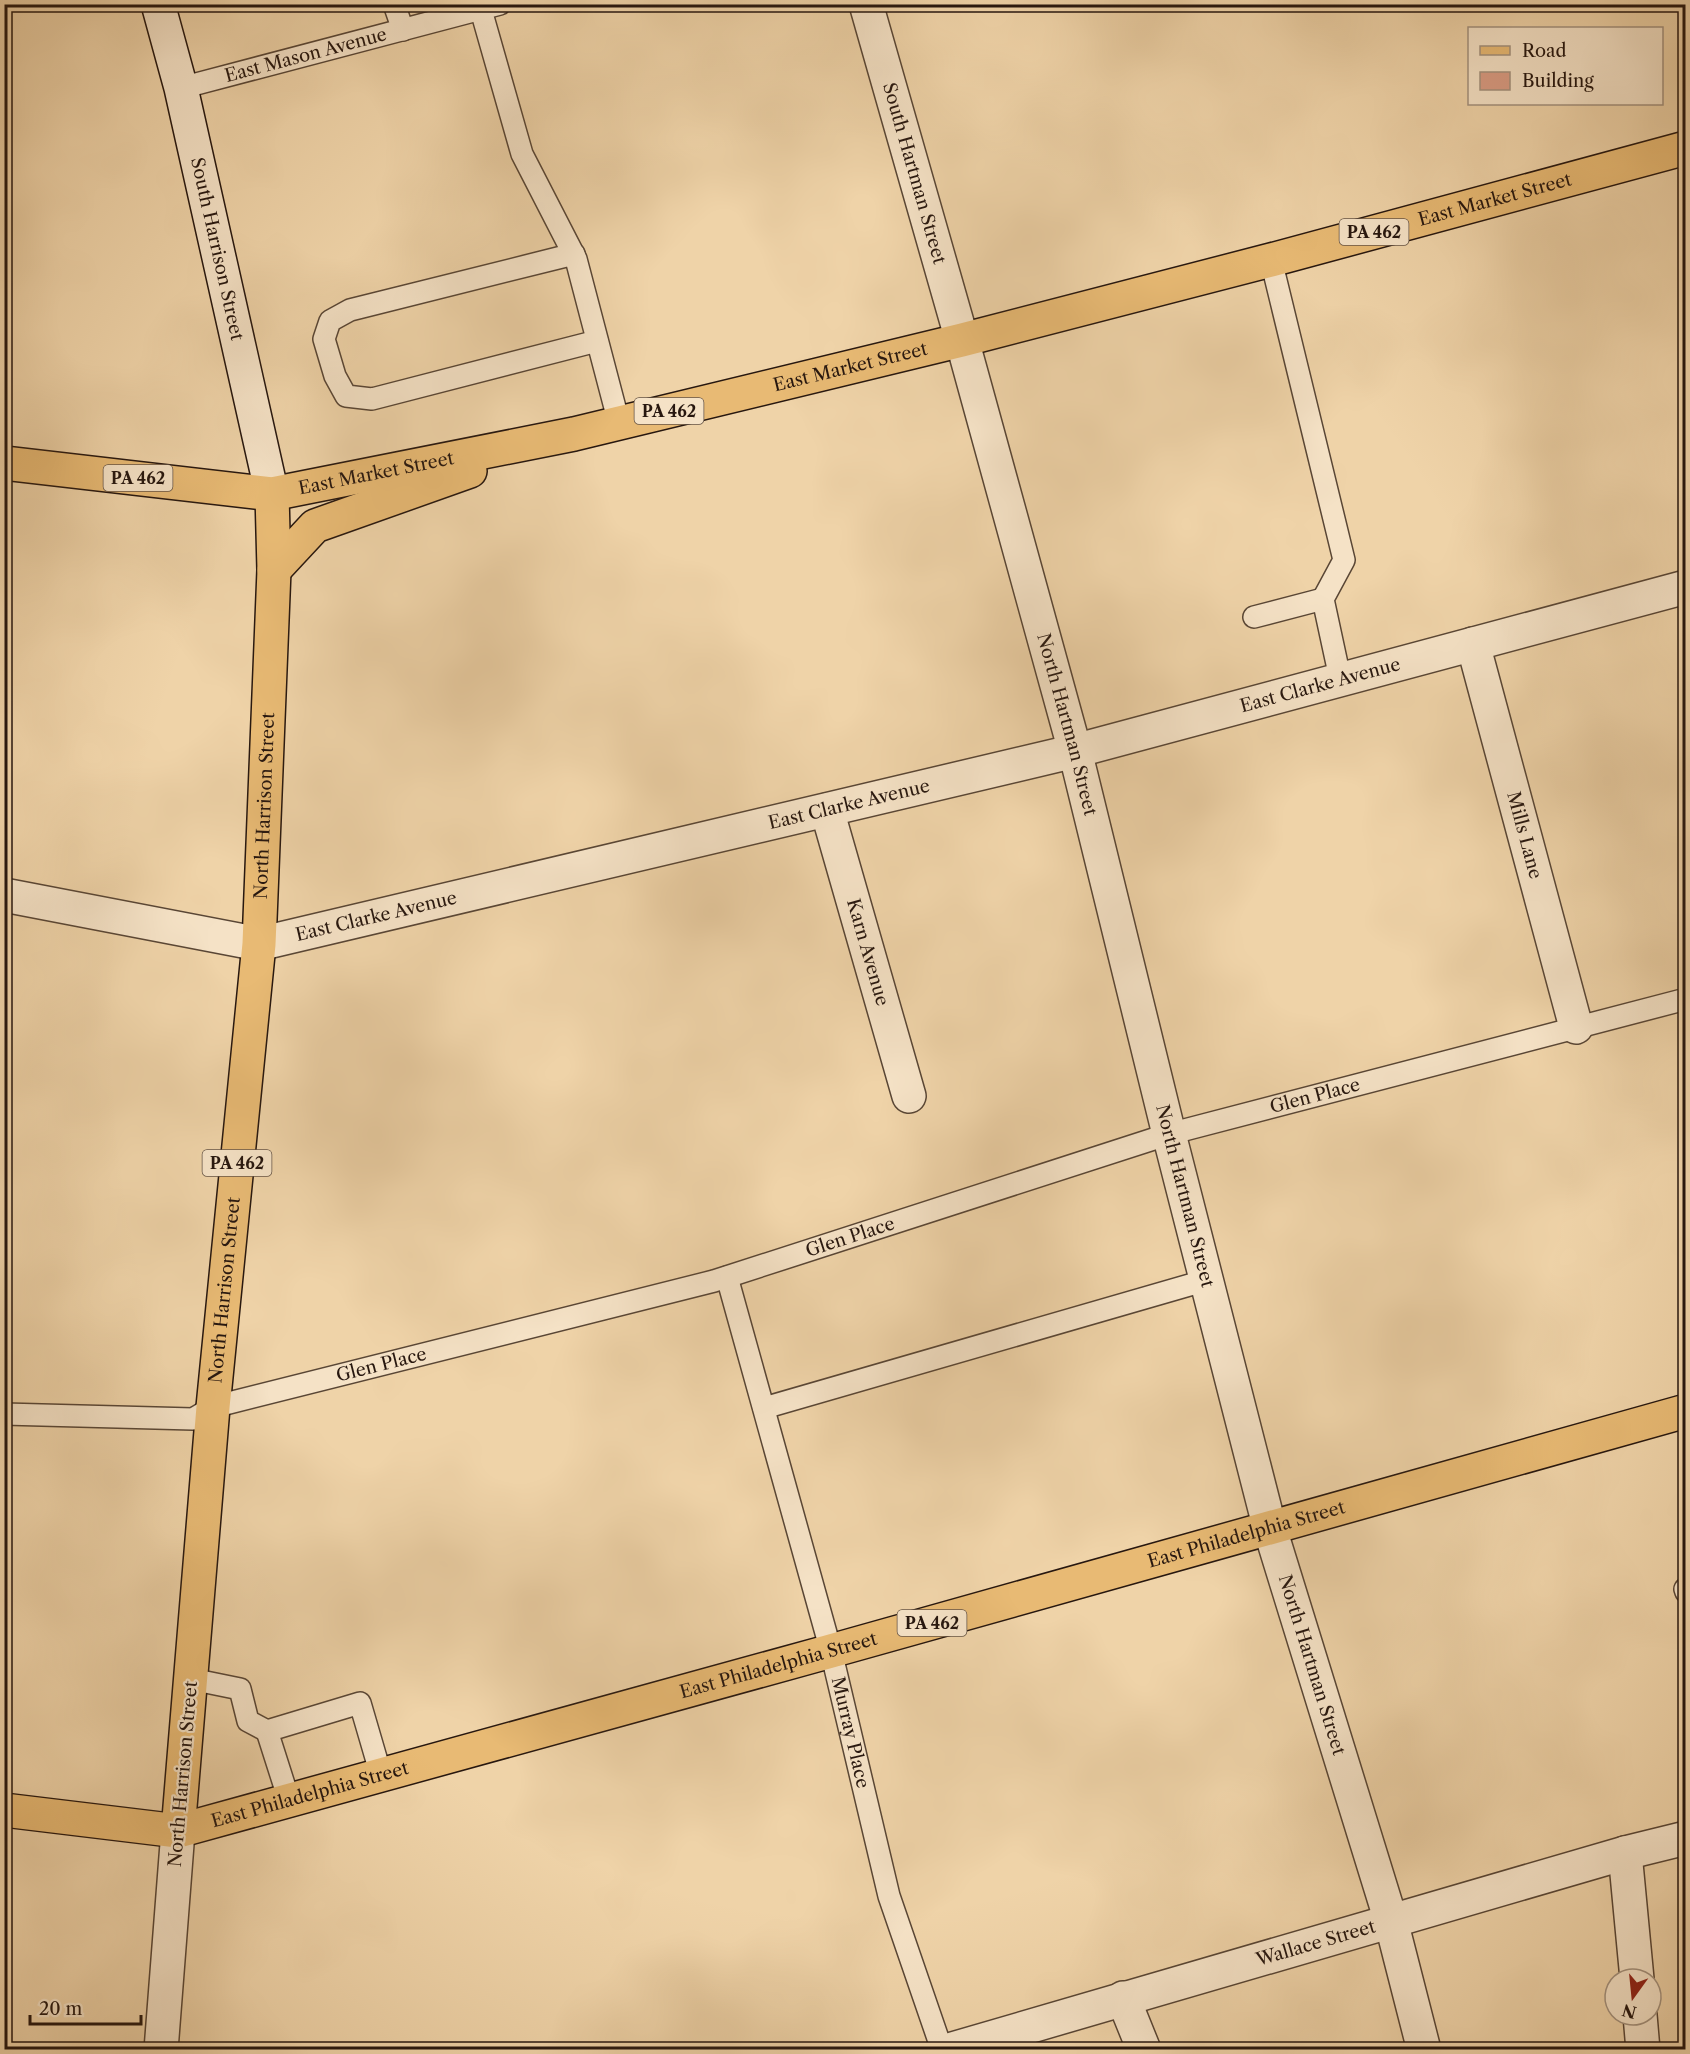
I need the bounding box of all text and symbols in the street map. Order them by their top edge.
street label: East Mason Avenue [222,23,389,87]
legend [1468,27,1663,105]
text: Road [1522,40,1567,62]
text: Building [1522,70,1594,92]
street label: South Hartman Street [878,80,951,267]
street label: South Harrison Street [186,155,248,343]
street label: East Market Street [1416,168,1575,231]
road number: PA 462 [1340,219,1408,245]
street label: East Market Street [771,338,930,396]
road number: PA 462 [634,398,704,424]
street label: East Market Street [297,447,456,499]
road number: PA 462 [104,465,172,491]
street label: North Hartman Street [1032,631,1102,818]
street label: East Clarke Avenue [1238,653,1403,717]
street label: North Harrison Street [250,711,279,900]
street label: East Clarke Avenue [766,775,932,834]
street label: Mills Lane [1502,789,1547,881]
street label: East Clarke Avenue [293,887,459,946]
street label: Karn Avenue [842,896,894,1008]
street label: Glen Place [1268,1074,1362,1118]
street label: North Hartman Street [1151,1102,1219,1290]
road number: PA 462 [202,1150,272,1176]
street label: North Harrison Street [204,1195,245,1384]
street label: Glen Place [803,1212,897,1262]
street label: Glen Place [334,1343,429,1387]
street label: East Philadelphia Street [1145,1496,1348,1573]
street label: North Hartman Street [1274,1572,1350,1758]
road number: PA 462 [898,1610,966,1636]
street label: East Philadelphia Street [677,1627,880,1703]
street label: Murray Place [827,1675,874,1790]
street label: North Harrison Street [164,1679,202,1868]
street label: East Philadelphia Street [209,1757,412,1832]
street label: Wallace Street [1253,1915,1379,1971]
north arrow [1603,1967,1663,2027]
scale bar [30,1988,141,2026]
text: 20 m [39,1998,83,2020]
text: N [1620,2000,1638,2023]

